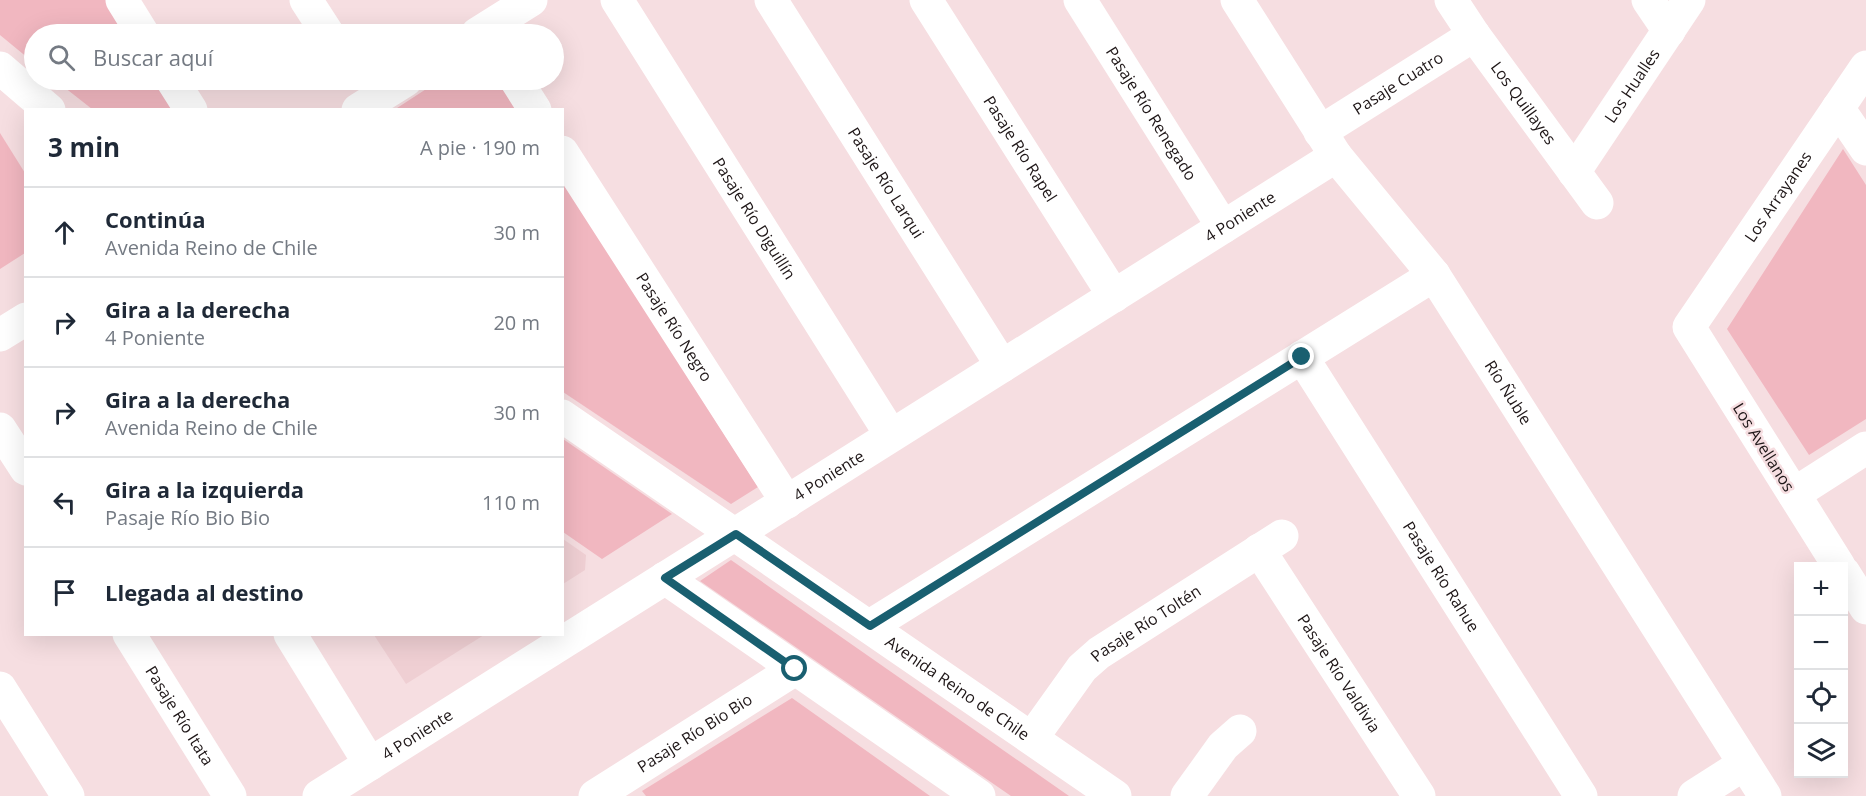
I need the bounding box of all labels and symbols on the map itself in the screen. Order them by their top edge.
street label: Pasaje Río Renegado [1101,42,1202,185]
street label: Los Hualles [1599,44,1665,127]
street label: Pasaje Cuatro [1348,46,1447,120]
street label: Los Quillayes [1486,57,1561,149]
street label: Pasaje Río Rapel [979,91,1062,206]
street label: Pasaje Río Larqui [843,123,930,242]
street label: Los Arrayanes [1739,147,1817,246]
street label: Pasaje Río Diguillín [708,153,801,283]
street label: 4 Poniente [1200,186,1280,247]
street label: Pasaje Río Negro [631,268,718,386]
route end [1288,343,1314,369]
street label: Río Ñuble [1480,356,1537,429]
street label: Los Avellanos [1728,398,1800,496]
street label: 4 Poniente [789,445,868,506]
street label: Pasaje Río Rahue [1398,517,1485,636]
street label: Pasaje Río Toltén [1086,580,1205,667]
street label: Pasaje Río Valdivia [1293,610,1386,737]
street label: Avenida Reino de Chile [881,631,1034,745]
route start [781,655,807,681]
street label: Pasaje Río Itata [140,661,219,769]
street label: Pasaje Río Bio Bio [633,688,756,777]
street label: 4 Poniente [378,704,457,765]

